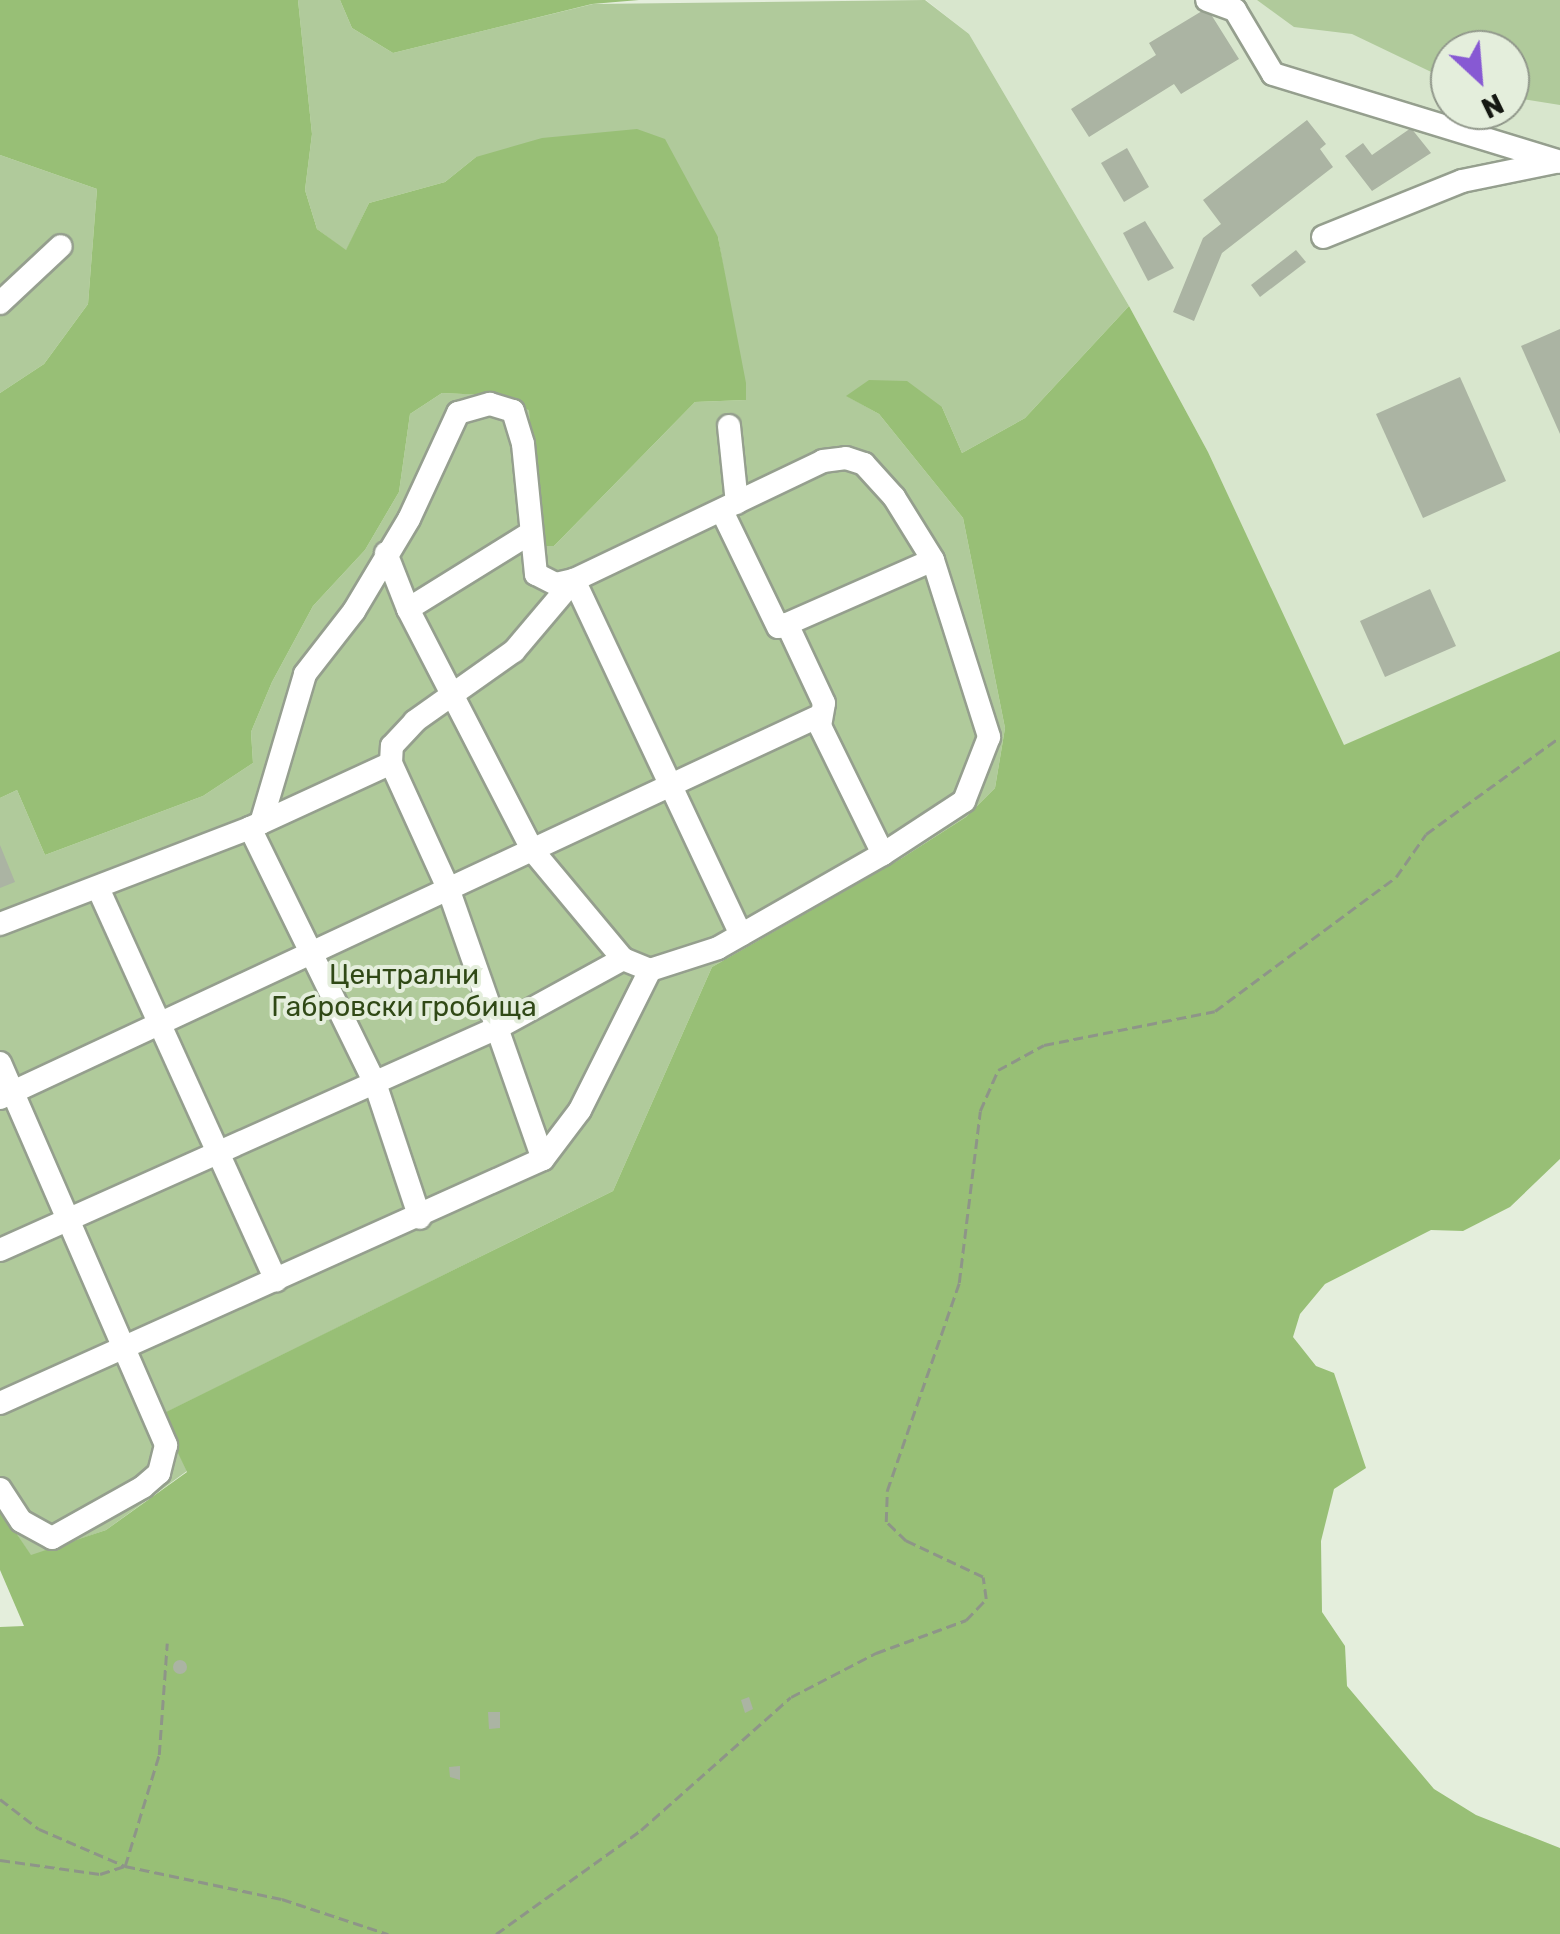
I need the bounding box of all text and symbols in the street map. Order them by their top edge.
north arrow [1430,30,1530,130]
text: N [1476,86,1509,125]
park label: Централни Габровски гробища [271,958,537,1024]

